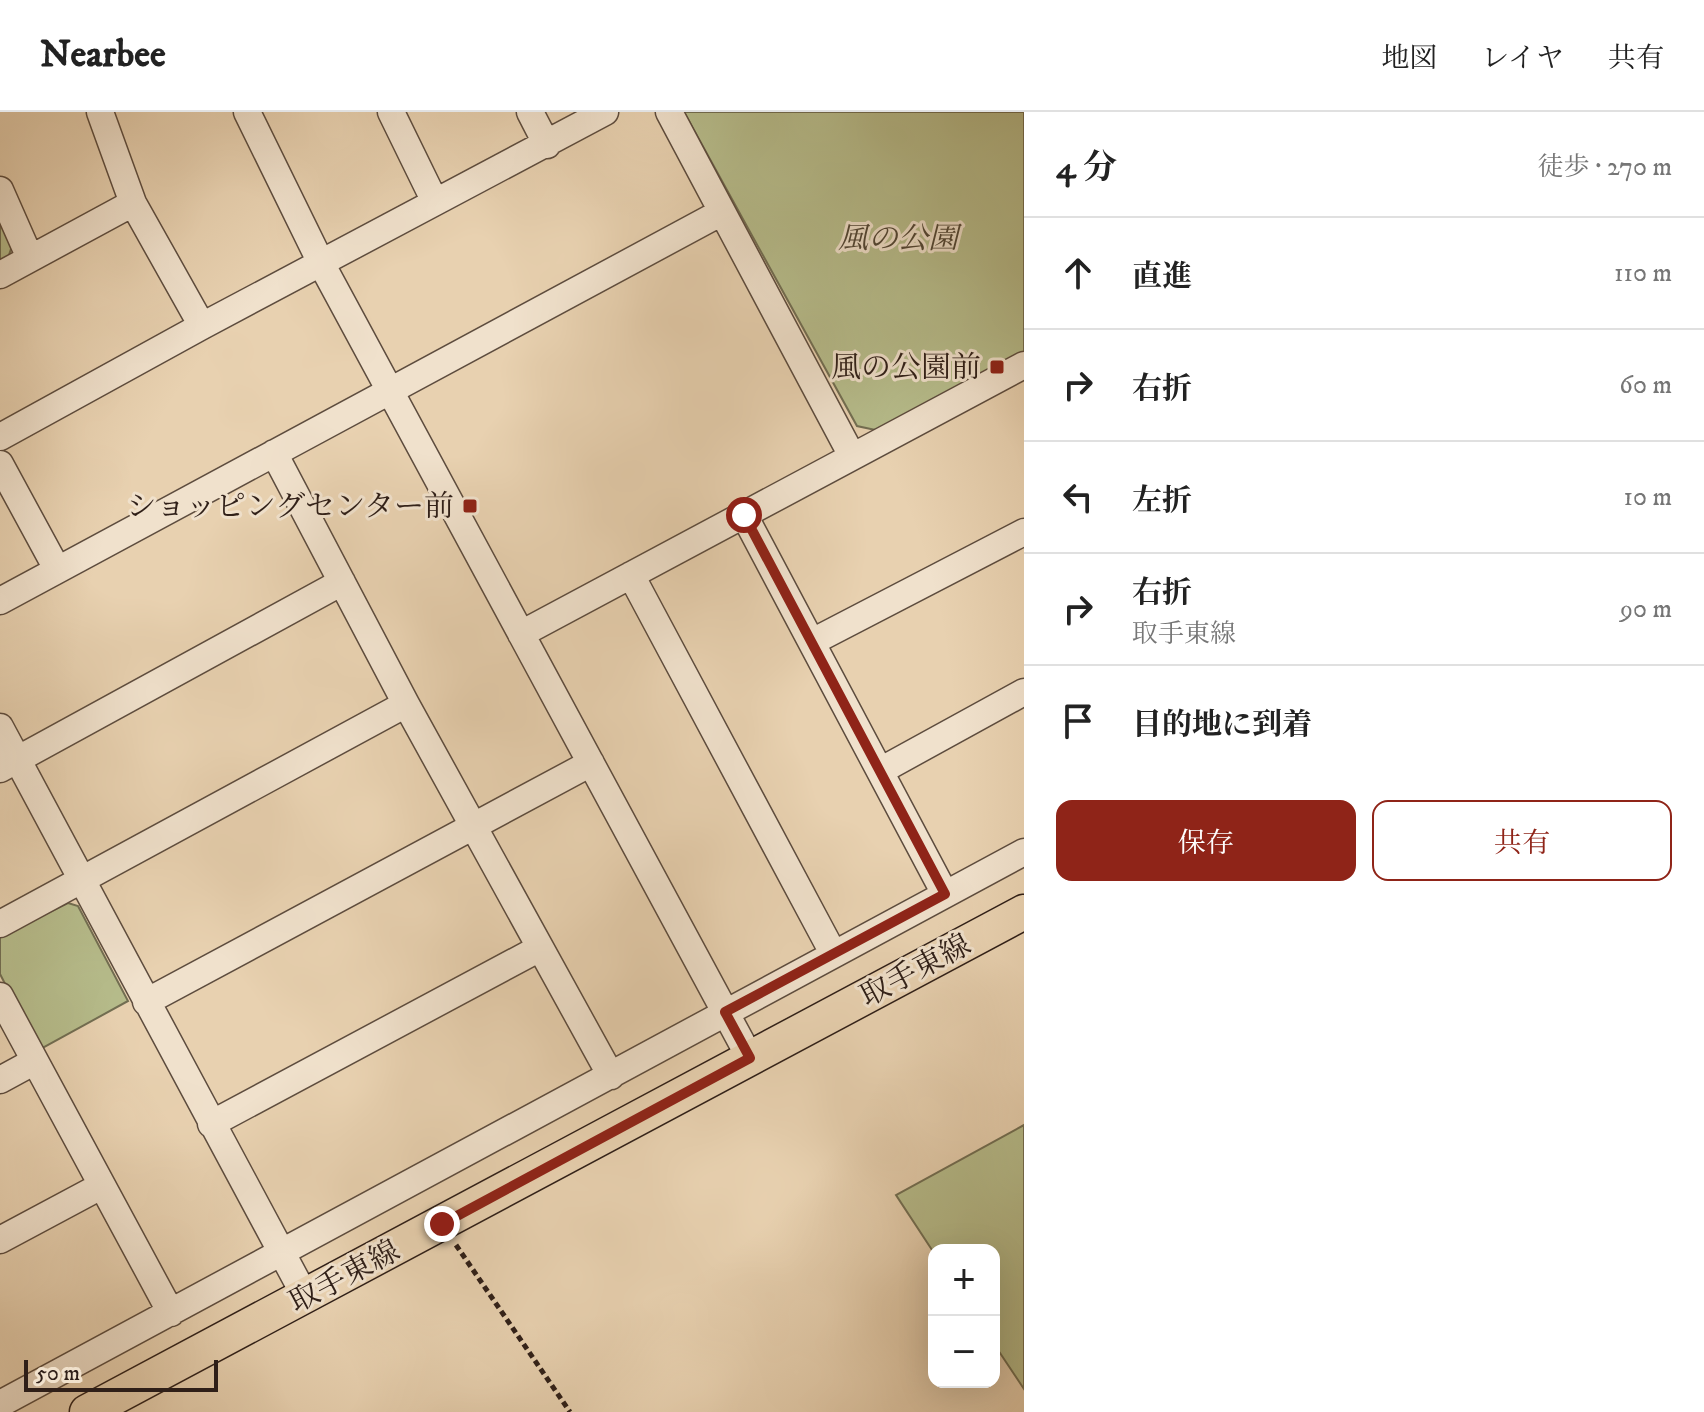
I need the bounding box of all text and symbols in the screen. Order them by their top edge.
text: Nearbee [40,31,166,79]
text: 地図 [1381,41,1437,76]
text: レイヤ [1481,41,1564,76]
text: 共有 [1608,41,1664,76]
text: 4 分 [1056,147,1117,189]
text: 徒歩 · 270 m [1538,151,1672,184]
park label: 風の公園 [838,221,963,258]
icon: ahead [1056,251,1100,295]
text: 110 m [1614,257,1672,290]
text: 直進 [1132,259,1192,296]
place label: 風の公園前 [831,350,981,387]
marker: 風の公園前 [988,358,1006,376]
icon: right [1056,363,1100,407]
text: 60 m [1619,369,1672,402]
text: 右折 [1132,371,1192,408]
icon: left [1056,475,1100,519]
text: 10 m [1623,481,1672,514]
text: 左折 [1132,483,1192,520]
place label: ショッピングセンター前 [126,489,454,526]
marker: ショッピングセンター前 [461,497,479,515]
route start [726,497,762,533]
text: 右折 [1132,575,1192,612]
icon: right [1056,587,1100,631]
text: 90 m [1620,593,1672,626]
text: 取手東線 [1132,618,1236,651]
icon: arrive [1056,699,1100,743]
text: 目的地に到着 [1132,707,1312,744]
button: 保存 [1056,800,1356,881]
button: 共有 [1372,800,1672,881]
street label: 取手東線 [854,927,977,1016]
route end [424,1206,460,1242]
street label: 取手東線 [283,1233,406,1322]
map controls [928,1244,1000,1388]
button: + [928,1244,1000,1316]
button: − [928,1316,1000,1388]
scale bar [24,1356,218,1392]
text: 50 m [36,1360,80,1387]

